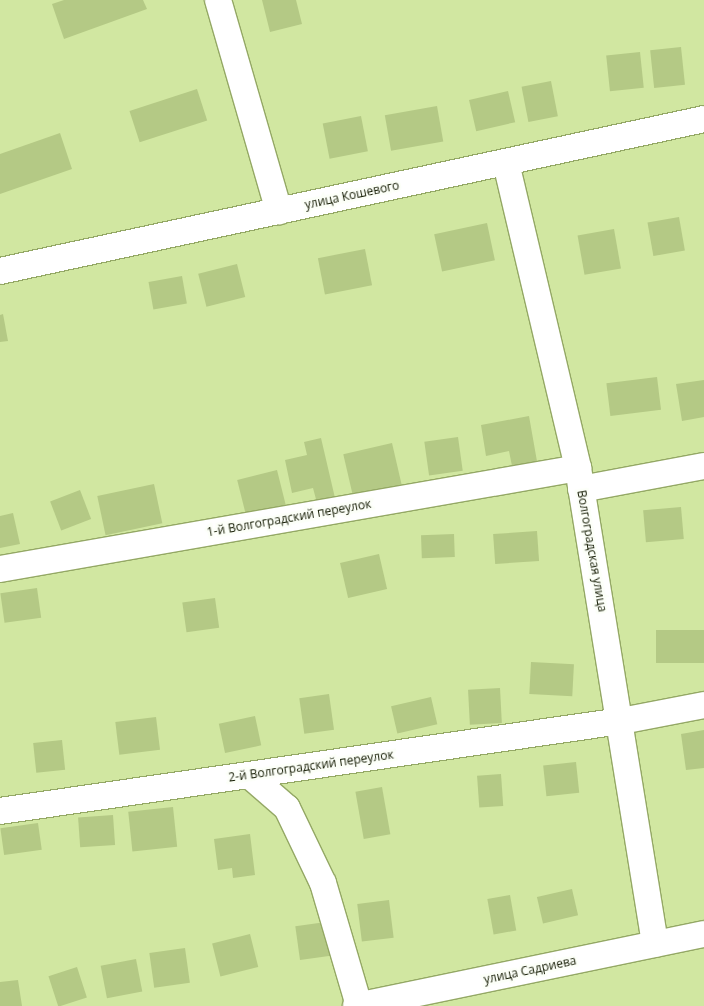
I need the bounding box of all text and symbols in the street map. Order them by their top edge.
street label: улица Кошевого [303,178,401,212]
street label: Волгоградская улица [574,489,610,613]
street label: 1-й Волгоградский переулок [206,496,372,540]
street label: 2-й Волгоградский переулок [227,747,395,785]
street label: улица Садриева [482,953,578,987]

